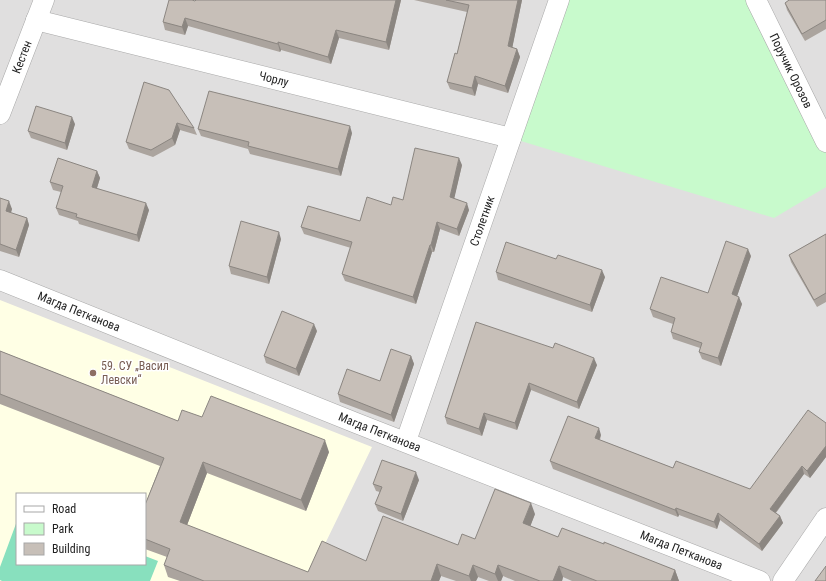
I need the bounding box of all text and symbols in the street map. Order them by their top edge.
street label: Поручик Орозов [767,31,815,110]
street label: Кестен [9,39,35,76]
street label: Чорлу [257,69,290,90]
street label: Столетник [467,194,498,248]
street label: Магда Петканова [36,289,122,335]
place label: 59. СУ „Васил Левски“ [101,359,169,387]
marker: 59. СУ „Васил Левски“ [88,368,98,378]
street label: Магда Петканова [336,410,423,455]
legend [16,493,146,565]
text: Road [52,502,76,516]
text: Park [52,522,74,536]
street label: Магда Петканова [638,528,725,573]
text: Building [52,542,90,556]

